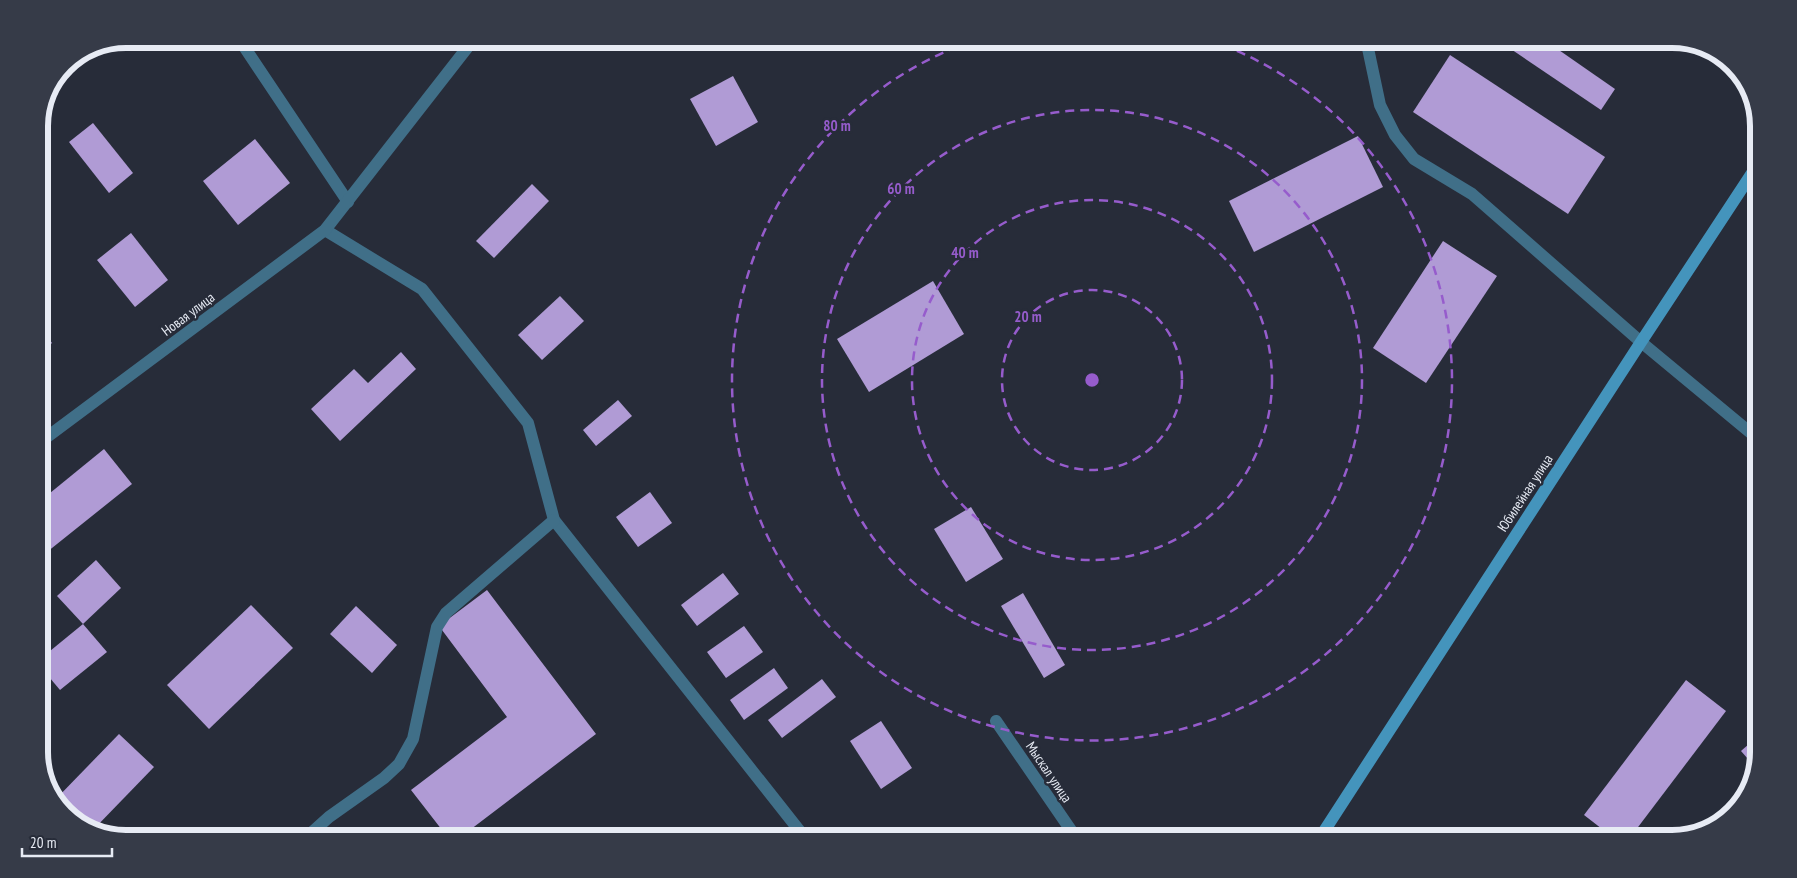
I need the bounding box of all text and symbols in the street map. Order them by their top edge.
text: 80 m [823,116,851,135]
text: 60 m [887,179,915,198]
text: 40 m [951,243,979,262]
street label: Новая улица [158,288,218,340]
text: 20 m [1014,307,1042,326]
centre of rings [1083,371,1101,389]
street label: Юбилейная улица [1493,451,1557,535]
street label: Мыскал улица [1022,738,1076,806]
scale bar [22,826,112,858]
text: 20 m [30,833,56,852]

